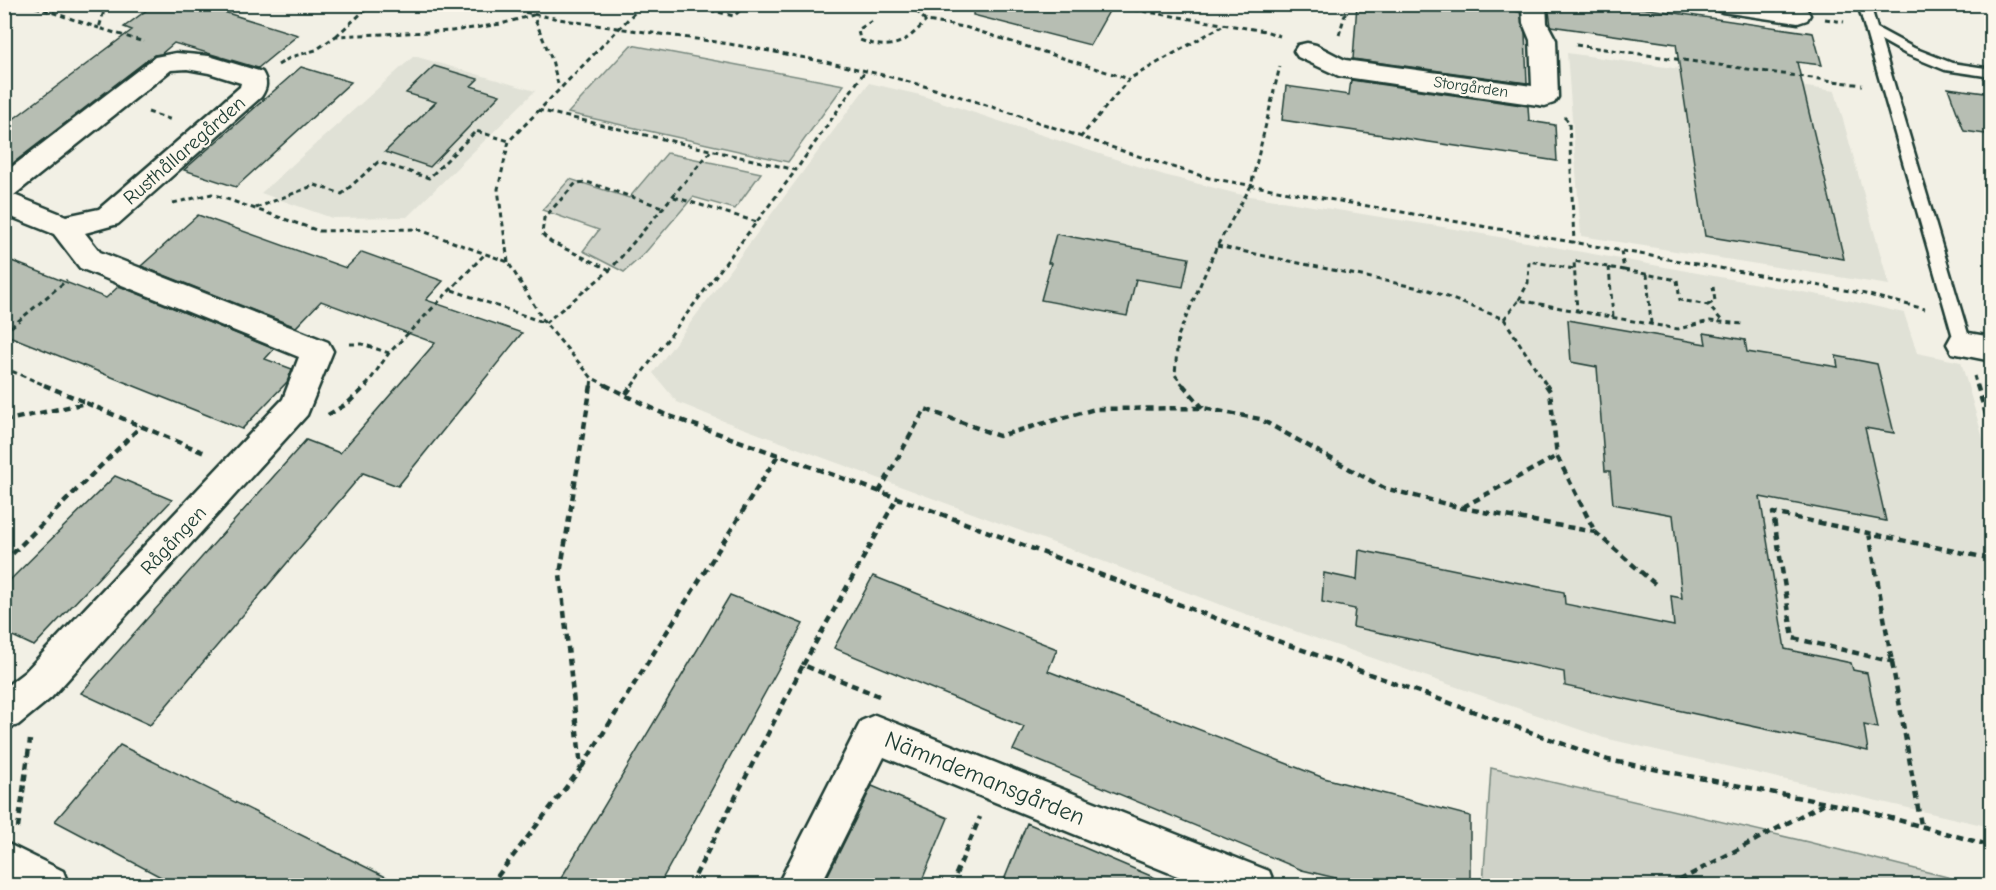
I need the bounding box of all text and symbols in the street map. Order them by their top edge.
street label: Storgården [1432,73,1509,101]
street label: Rusthållaregården [119,91,250,210]
street label: Rågången [136,501,211,580]
street label: Nämndemansgården [881,725,1089,831]

